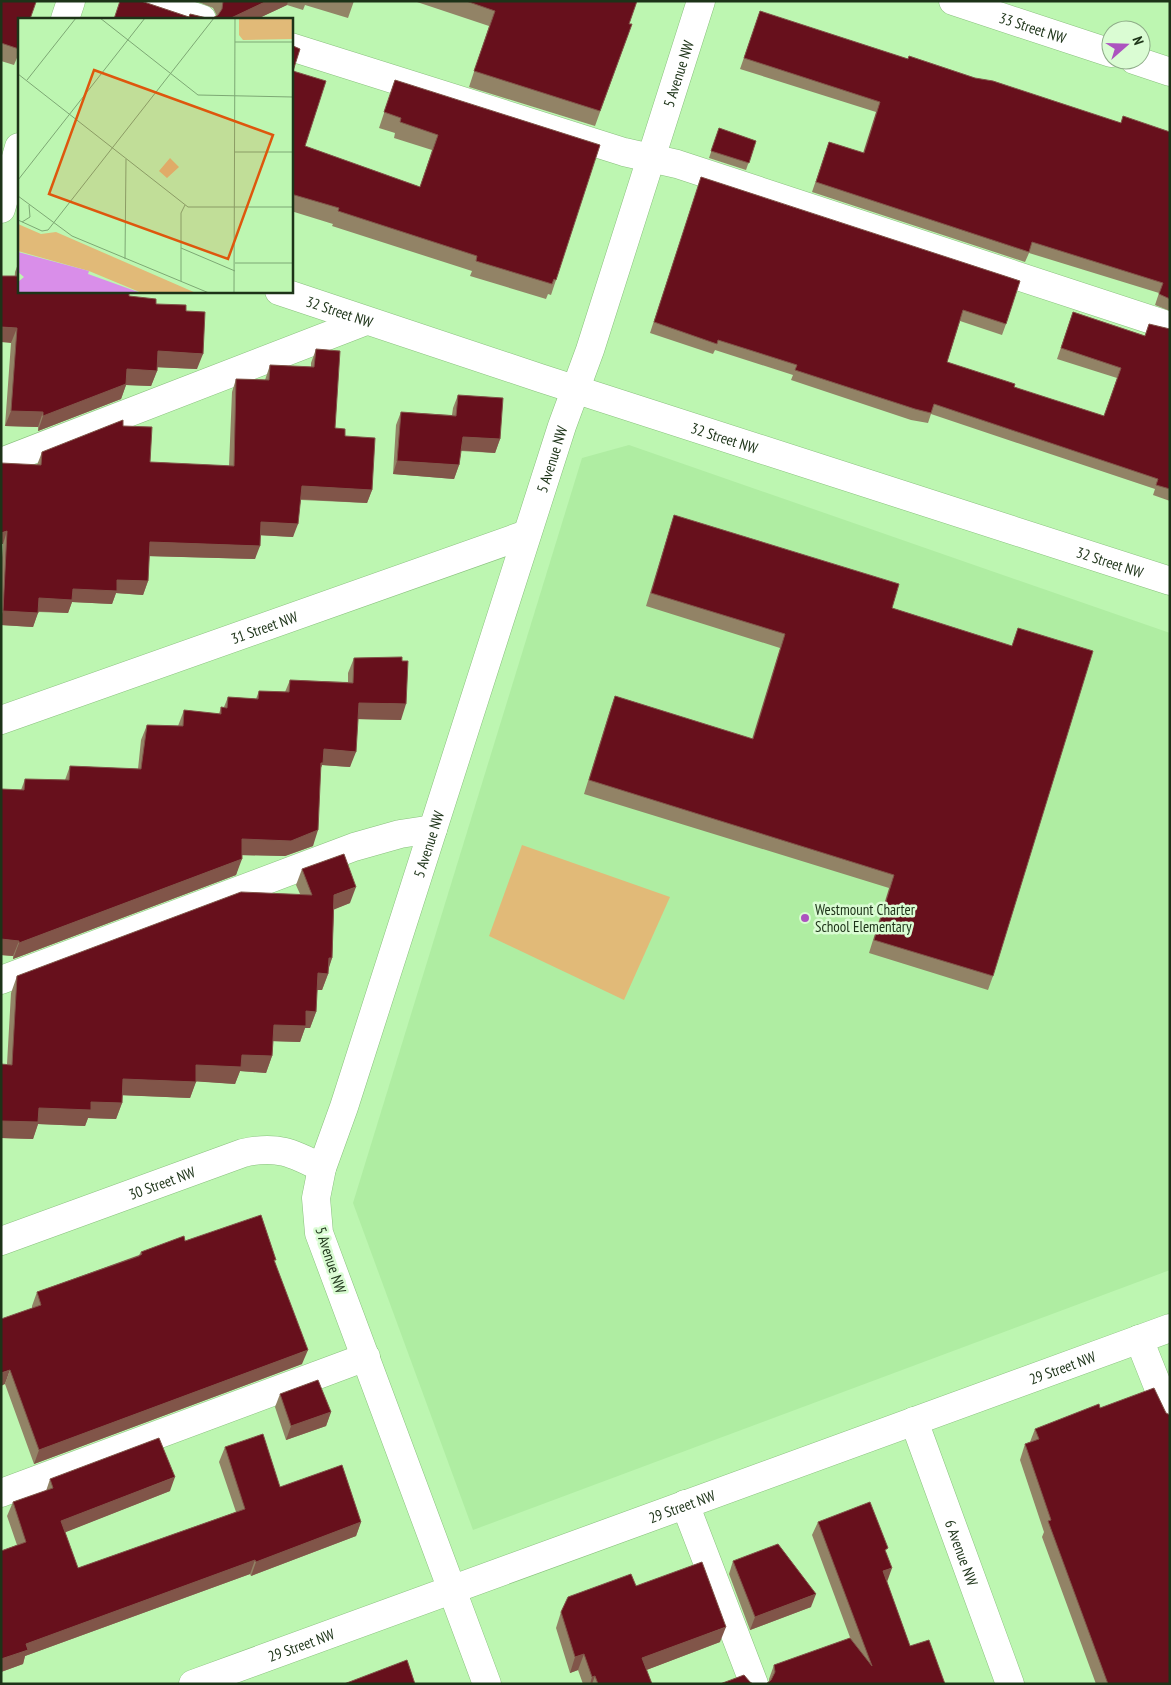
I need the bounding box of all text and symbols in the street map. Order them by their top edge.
street label: 33 Street NW [997,7,1069,47]
inset map [18,18,292,292]
north arrow [1101,20,1151,70]
text: N [1128,34,1148,47]
street label: 5 Avenue NW [658,38,697,109]
street label: 32 Street NW [304,291,376,331]
street label: 32 Street NW [689,418,760,457]
street label: 5 Avenue NW [532,424,571,495]
street label: 32 Street NW [1074,542,1146,581]
street label: 31 Street NW [228,606,300,647]
street label: 5 Avenue NW [409,808,448,880]
place label: Westmount Charter School Elementary [815,900,916,936]
marker: Westmount Charter School Elementary [799,912,811,924]
street label: 30 Street NW [126,1162,197,1203]
street label: 5 Avenue NW [311,1224,351,1296]
street label: 29 Street NW [1026,1347,1098,1388]
street label: 29 Street NW [646,1485,717,1527]
street label: 6 Avenue NW [941,1517,983,1588]
street label: 29 Street NW [265,1624,337,1665]

